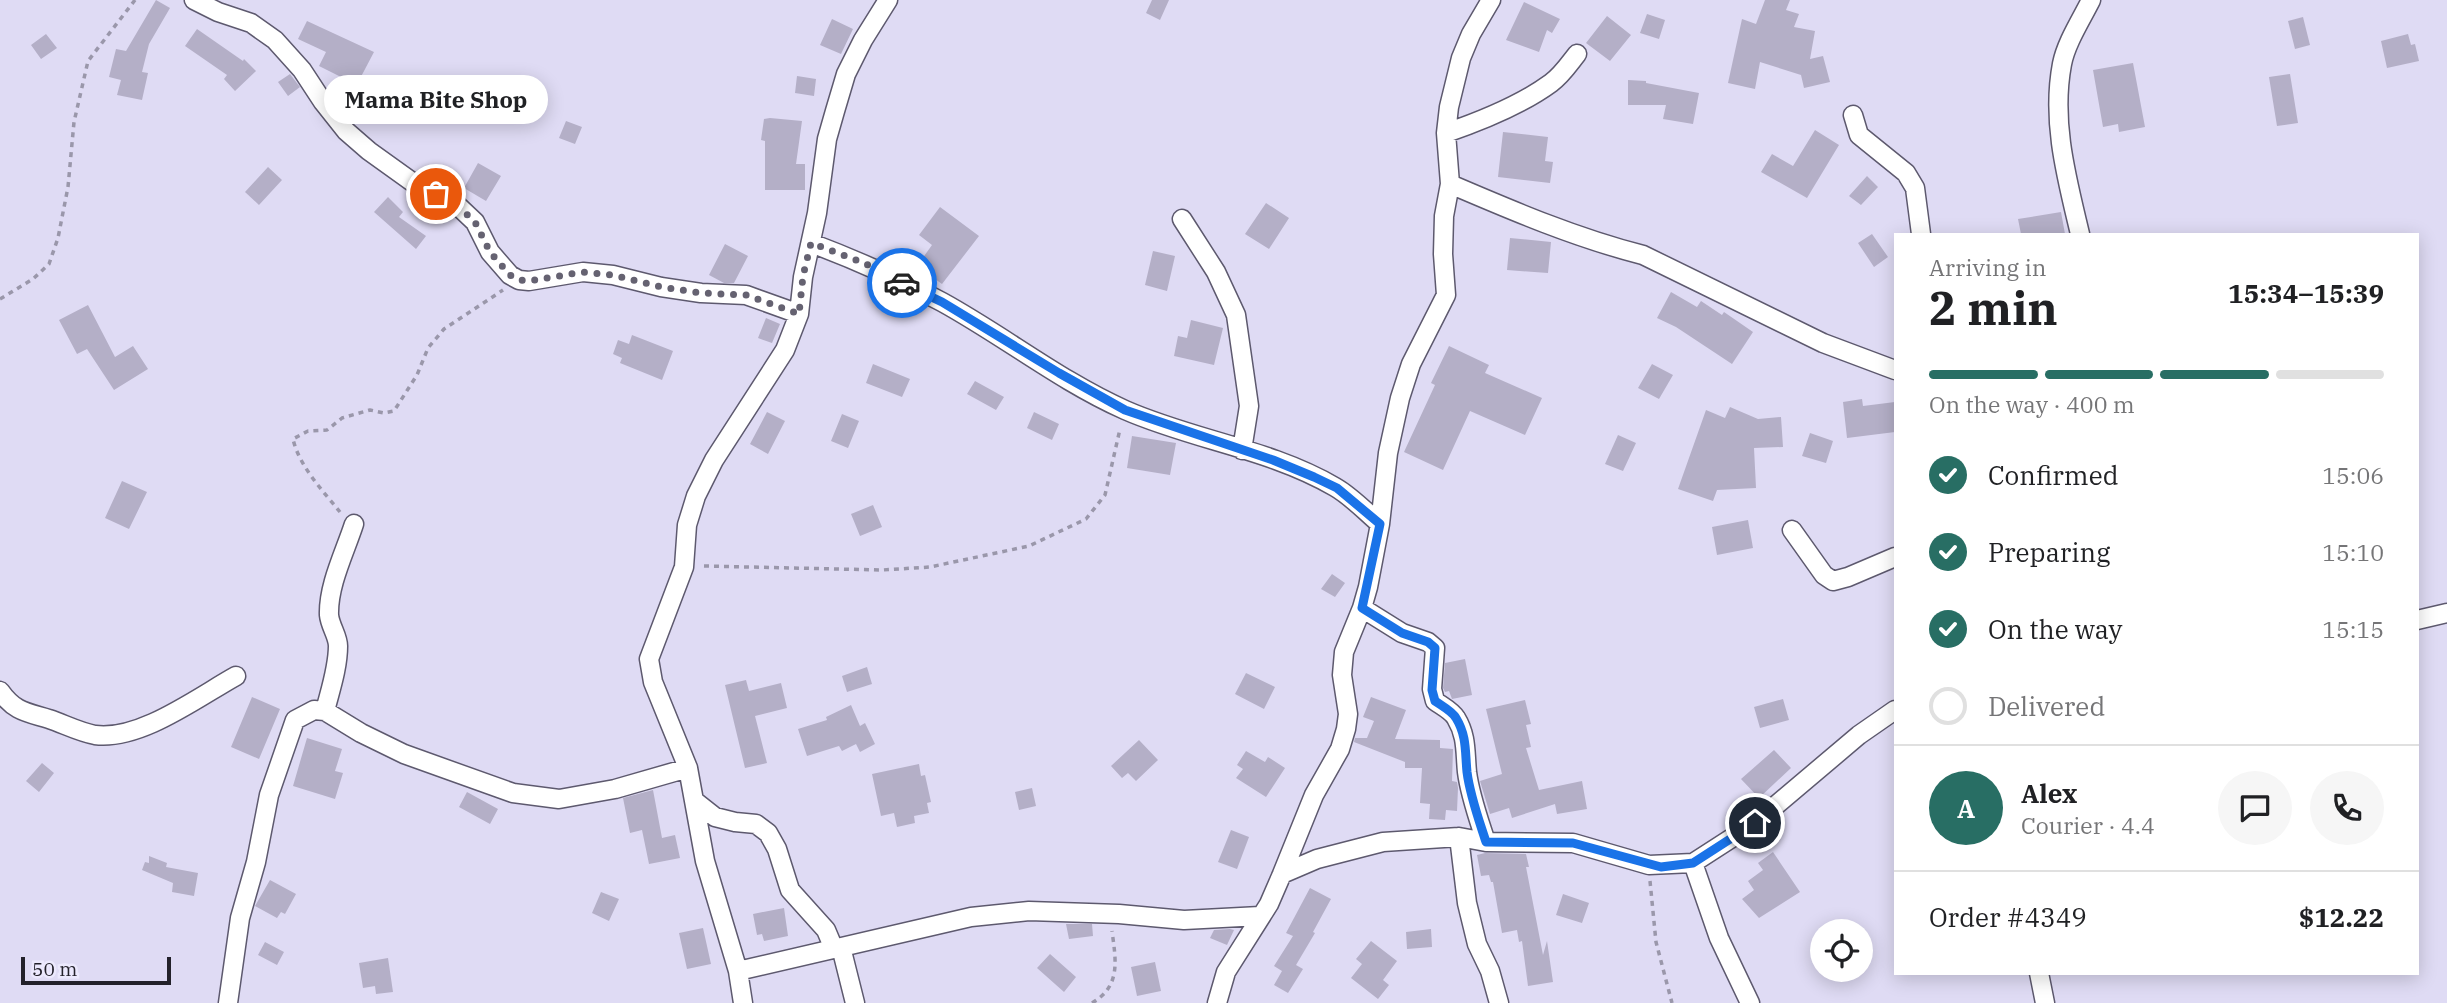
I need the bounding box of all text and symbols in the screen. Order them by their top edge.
callout: Mama Bite Shop [324,75,548,124]
text: Mama Bite Shop [345,84,527,114]
pin [406,164,466,224]
icon: bag [417,175,455,213]
courier [867,248,937,318]
text: Arriving in [1929,252,2046,282]
icon: car [883,264,921,302]
text: 15:34–15:39 [2228,276,2384,310]
text: 2 min [1929,278,2058,338]
text: On the way · 400 m [1929,389,2135,419]
icon: check [1929,456,1967,494]
text: Confirmed [1988,458,2119,492]
text: 15:06 [2322,460,2384,490]
icon: check [1929,533,1967,571]
text: Preparing [1988,535,2110,569]
text: 15:10 [2322,537,2384,567]
icon: check [1929,610,1967,648]
text: On the way [1988,612,2122,646]
text: 15:15 [2322,614,2384,644]
text: Delivered [1988,689,2105,723]
button: chat [2218,771,2292,845]
button: phone [2310,771,2384,845]
text: Alex [2021,776,2077,810]
text: A [1957,791,1975,825]
pin [1725,793,1785,853]
icon: home [1736,804,1774,842]
text: Courier · 4.4 [2021,810,2155,840]
text: Order #4349 [1929,900,2087,934]
text: $12.22 [2299,900,2384,934]
map controls [1810,919,1873,982]
button: locate [1810,919,1873,982]
scale bar [21,954,172,986]
text: 50 m [32,957,77,981]

